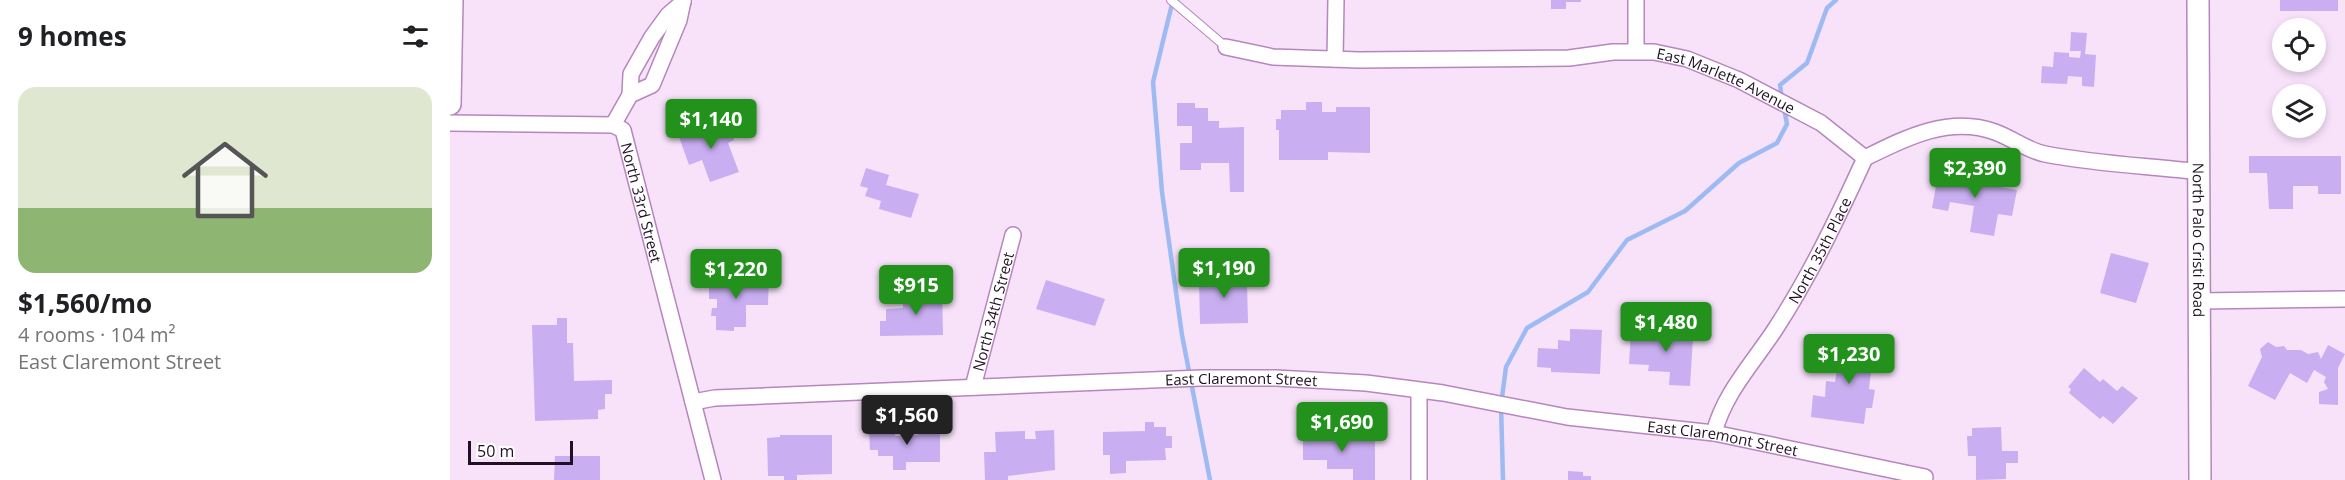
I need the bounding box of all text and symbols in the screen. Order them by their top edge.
text: 9 homes [18,18,127,54]
map controls [2272,18,2326,138]
button: locate [2272,18,2326,72]
icon: filters [399,20,432,53]
street label: East Marlette Avenue [1655,43,1799,118]
button: layers [2272,84,2326,138]
pin: $1,140 [662,99,760,150]
text: $1,140 [680,105,742,132]
icon: home [171,126,279,234]
street label: North 33rd Street [617,140,667,265]
pin: $2,390 [1926,148,2024,199]
text: $2,390 [1944,154,2006,181]
street label: North Palo Cristi Road [2189,163,2209,317]
street label: North 35th Place [1784,194,1856,307]
pin: $1,190 [1175,248,1273,299]
pin: $1,220 [687,249,785,300]
street label: North 34th Street [968,250,1018,373]
text: $1,190 [1193,254,1255,281]
text: $1,220 [705,255,767,282]
pin: $915 [880,265,952,316]
text: $915 [893,271,939,298]
text: $1,560/mo [18,285,152,321]
pin: $1,480 [1617,302,1715,353]
text: $1,480 [1635,308,1697,335]
text: 4 rooms · 104 m² [18,321,176,348]
pin: $1,230 [1800,334,1898,385]
text: $1,230 [1818,340,1880,367]
text: East Claremont Street [18,348,221,375]
street label: East Claremont Street [1165,368,1318,390]
pin: $1,560 [858,395,956,446]
text: $1,560 [876,401,938,428]
pin: $1,690 [1293,402,1391,453]
text: $1,690 [1311,408,1373,435]
street label: East Claremont Street [1646,416,1800,460]
scale bar [468,438,573,466]
text: 50 m [477,440,514,462]

